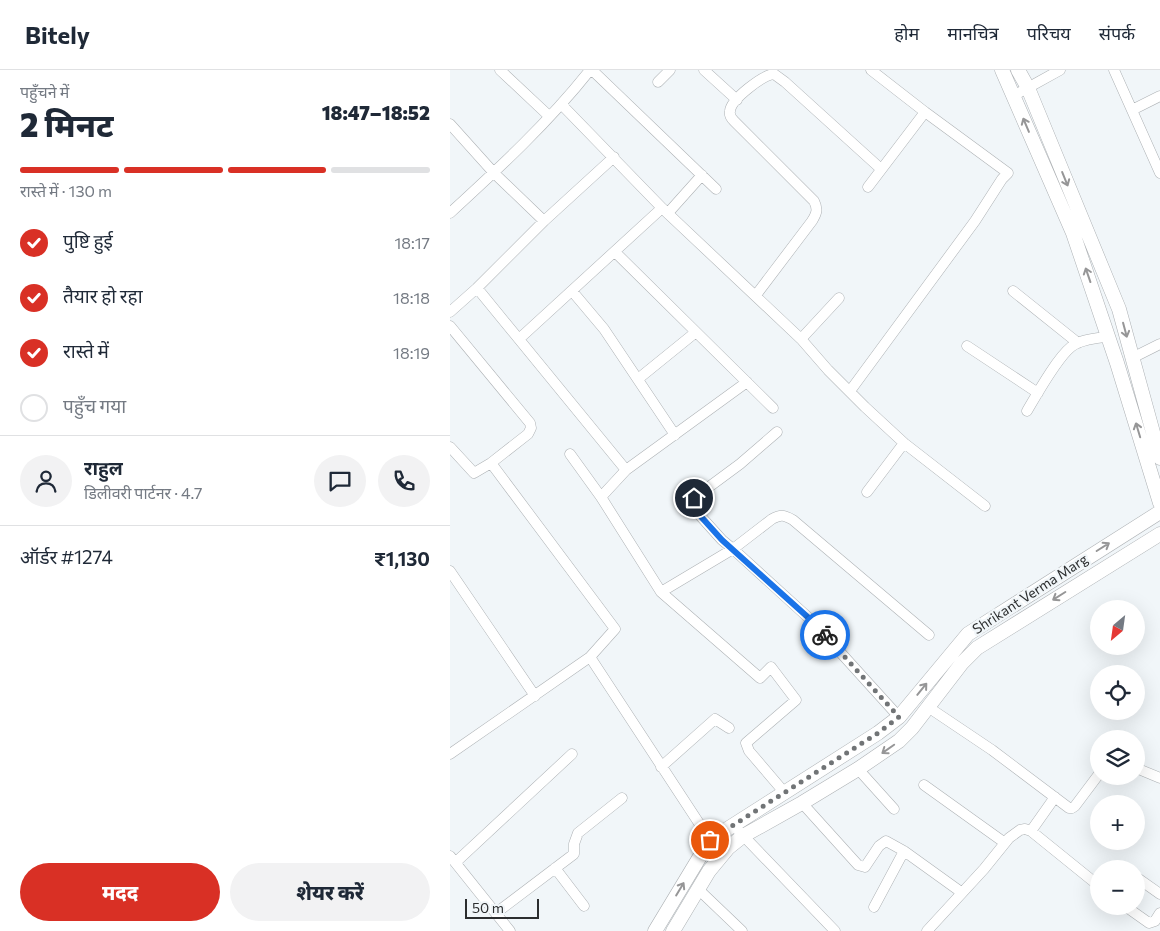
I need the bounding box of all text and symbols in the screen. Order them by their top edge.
text: Bitely [25,20,90,49]
text: होम [894,22,919,44]
text: मानचित्र [947,22,999,44]
text: परिचय [1027,22,1071,44]
text: संपर्क [1099,22,1135,44]
text: पहुँचने में [20,82,69,101]
text: 18:47–18:52 [322,101,430,124]
text: 2 मिनट [20,104,113,144]
one-way arrow [1021,118,1031,133]
one-way arrow [1061,171,1071,186]
text: रास्ते में · 130 m [20,181,112,200]
icon: check [20,229,48,257]
text: पुष्टि हुई [63,229,113,252]
text: 18:17 [394,233,430,252]
one-way arrow [1082,268,1092,284]
icon: check [20,284,48,312]
text: तैयार हो रहा [63,284,143,307]
text: 18:18 [393,288,430,307]
one-way arrow [1120,321,1130,337]
icon: check [20,339,48,367]
text: रास्ते में [63,339,109,362]
text: 18:19 [393,343,430,362]
text: पहुँच गया [63,394,126,417]
one-way arrow [1132,422,1142,438]
button: person [20,455,72,507]
button: chat [314,455,366,507]
button: phone [378,455,430,507]
text: राहुल [84,456,123,479]
pin [673,477,715,519]
text: डिलीवरी पार्टनर · 4.7 [84,483,203,502]
icon: home [680,484,708,512]
one-way arrow [1096,542,1110,552]
text: ऑर्डर #1274 [20,545,113,568]
text: ₹1,130 [374,547,430,570]
street label: Shrikant Verma Marg [969,550,1091,637]
one-way arrow [1052,591,1066,601]
north arrow [1090,600,1145,655]
map controls [1090,600,1145,915]
courier [800,610,850,660]
icon: bike [811,621,839,649]
button: locate [1090,665,1145,720]
one-way arrow [917,683,928,696]
button: layers [1090,730,1145,785]
one-way arrow [882,744,895,755]
button: + [1090,795,1145,850]
pin [689,819,731,861]
icon: bag [696,826,724,854]
button: − [1090,860,1145,915]
button: मदद [20,863,220,921]
button: शेयर करें [230,863,430,921]
one-way arrow [676,883,686,897]
scale bar [465,896,539,919]
text: 50 m [472,899,504,916]

